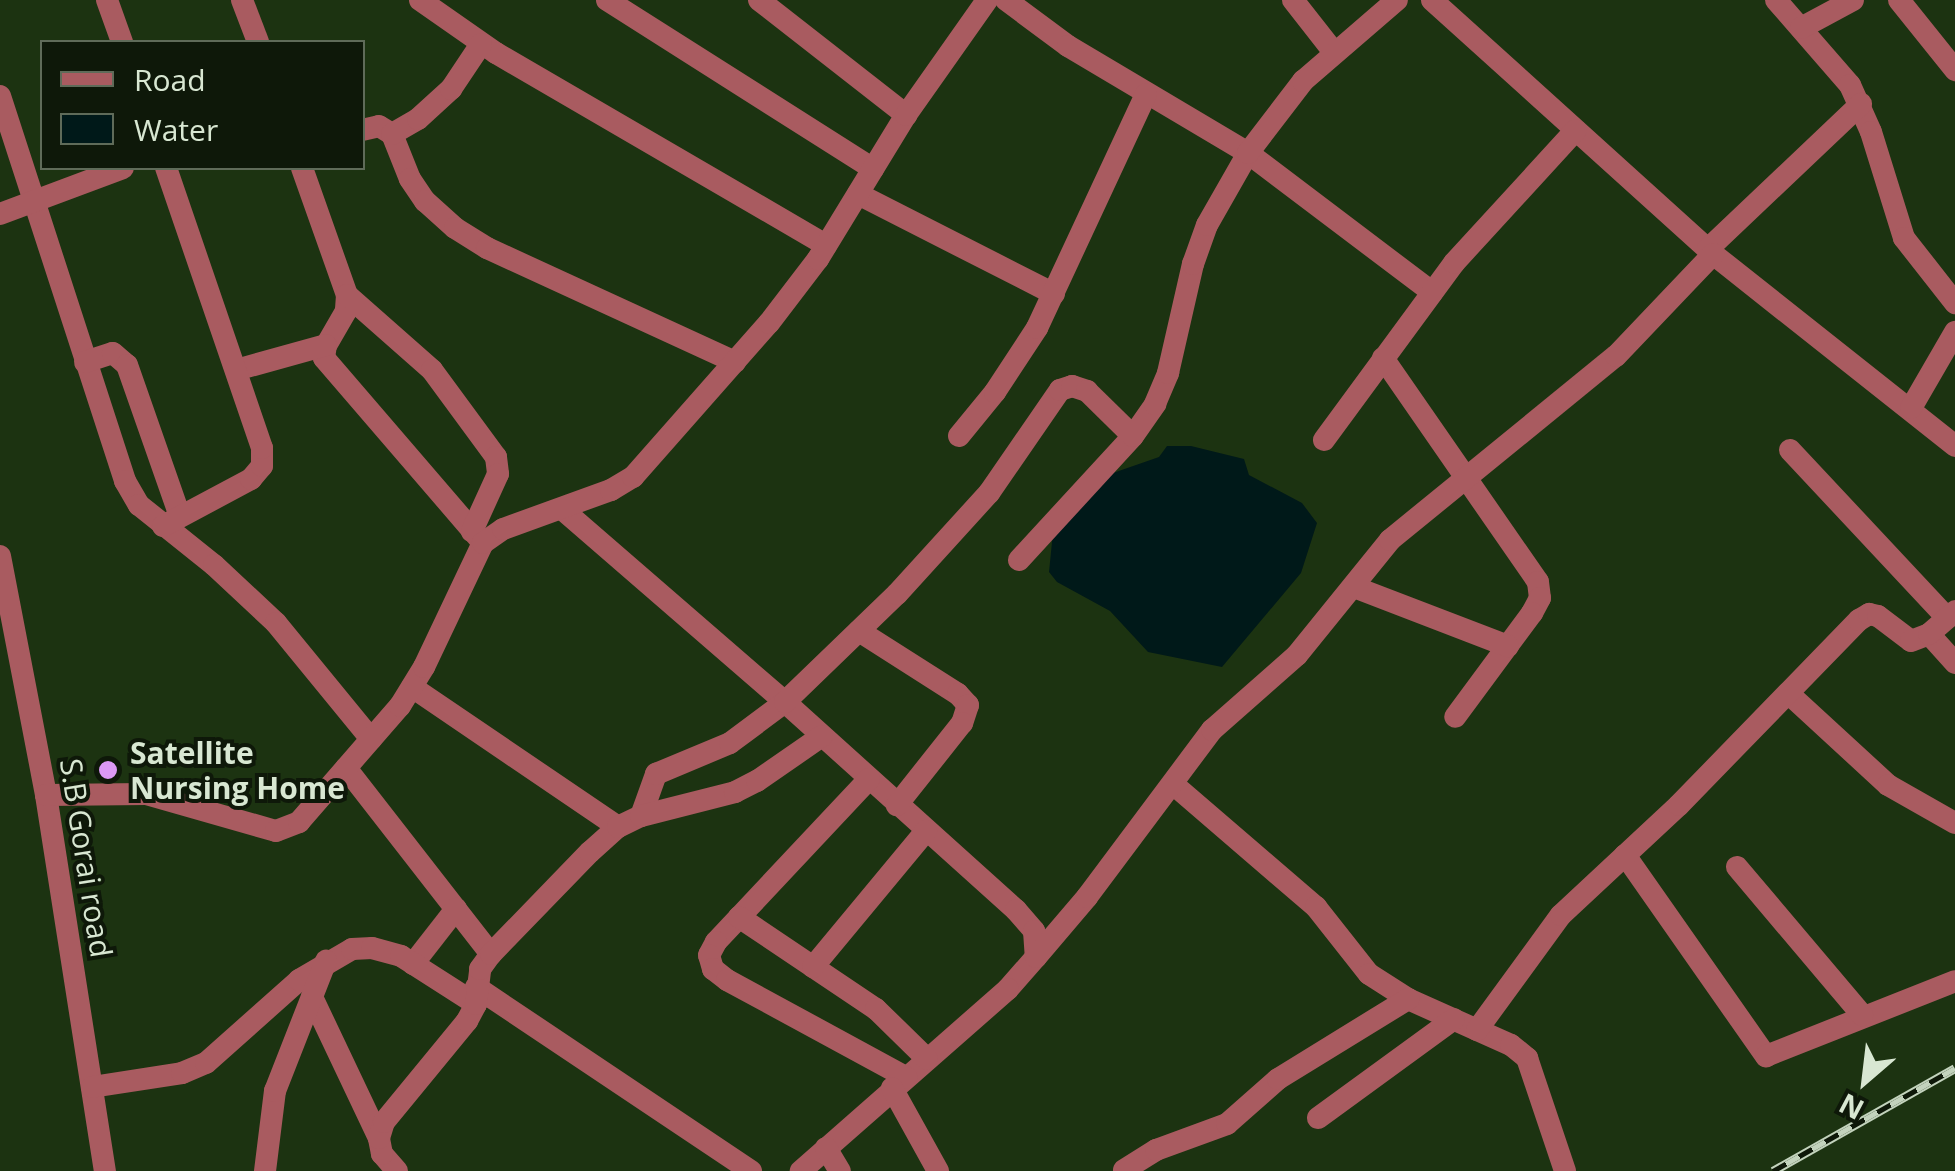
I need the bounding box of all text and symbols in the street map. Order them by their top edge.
legend [40,40,365,170]
text: Road [134,59,206,100]
text: Water [134,109,218,150]
place label: Satellite Nursing Home [130,735,345,806]
street label: S.B Gorai road [53,756,119,960]
marker: Satellite Nursing Home [95,757,121,783]
north arrow [1815,1031,1915,1131]
text: N [1832,1085,1870,1130]

